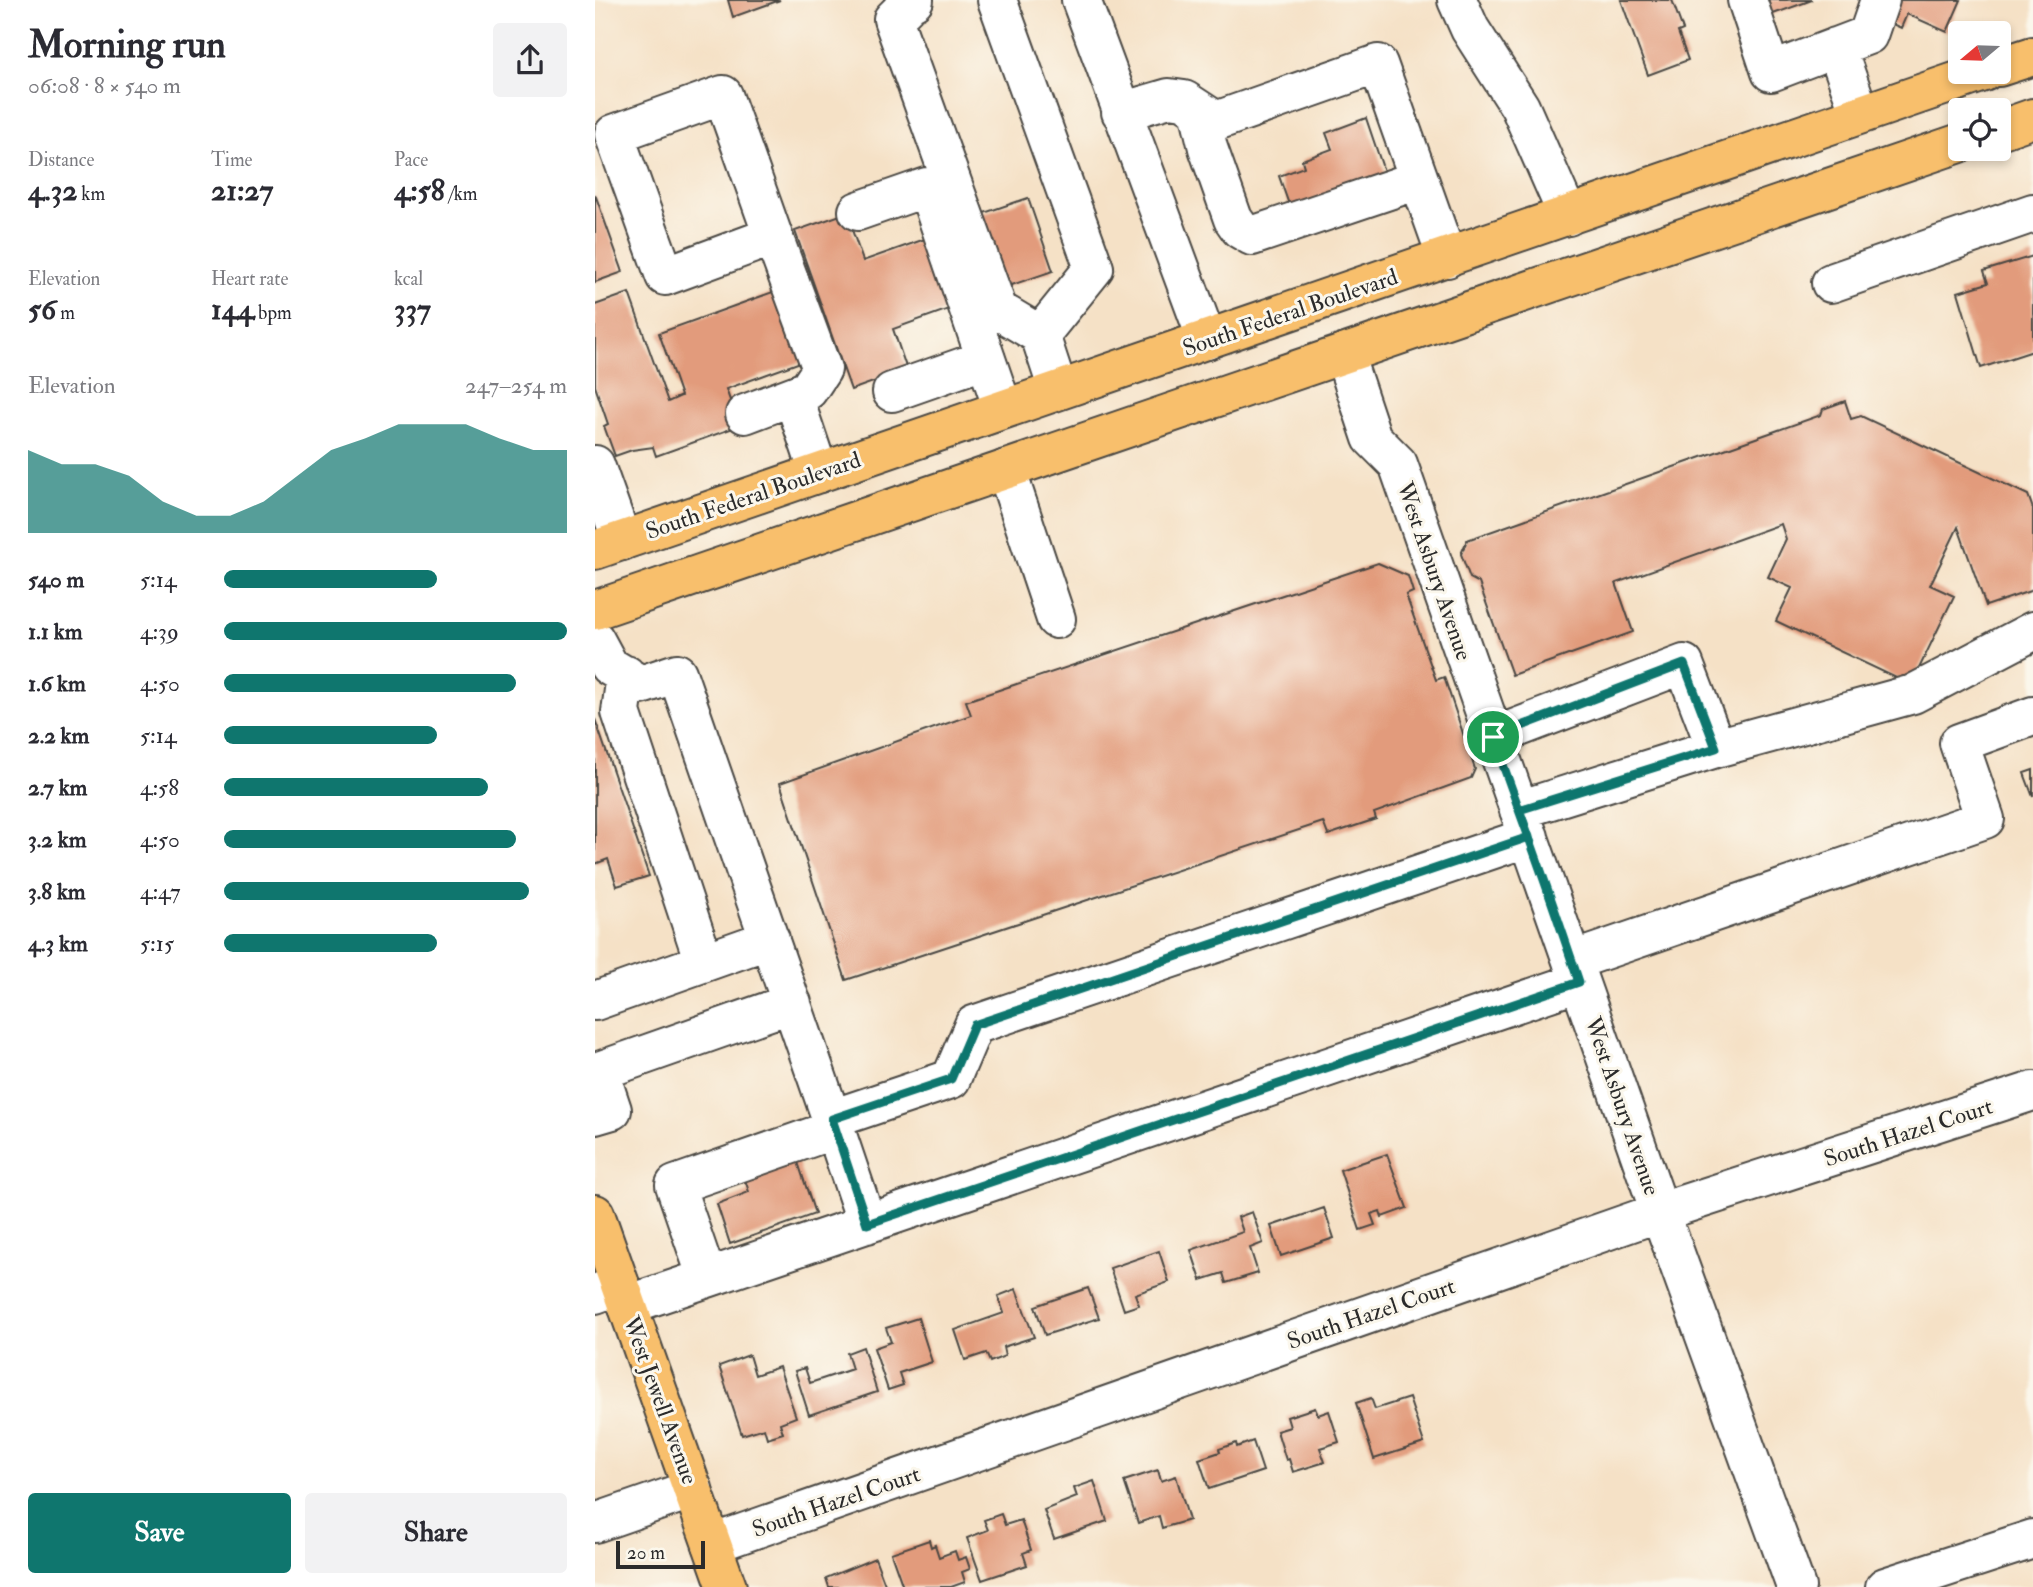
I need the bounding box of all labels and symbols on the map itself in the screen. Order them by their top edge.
north arrow [1948,21,2011,84]
street label: South Federal Boulevard [1179,262,1402,363]
street label: South Federal Boulevard [642,445,865,546]
street label: West Asbury Avenue [1390,477,1479,665]
pin [1463,707,1523,767]
street label: West Asbury Avenue [1578,1012,1667,1200]
street label: South Hazel Court [1820,1092,1996,1173]
street label: South Hazel Court [1283,1271,1459,1356]
street label: West Jewell Avenue [616,1311,704,1488]
street label: South Hazel Court [748,1459,924,1544]
scale bar [616,1538,705,1570]

